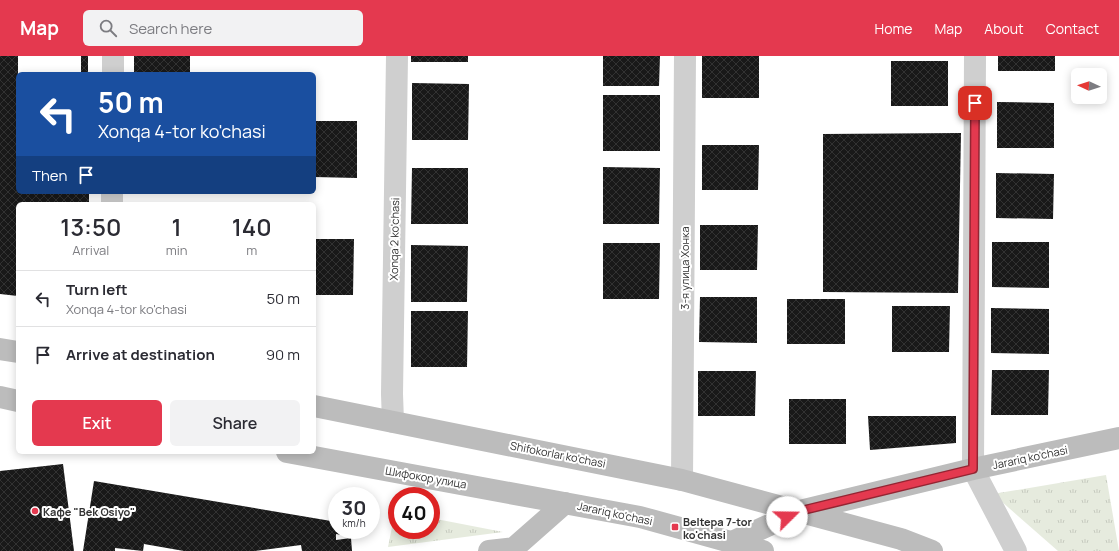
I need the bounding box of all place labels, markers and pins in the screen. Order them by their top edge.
pin [958,86,992,120]
place label: Кафе "Bek Osiyo" [43,504,135,519]
marker: Кафе "Bek Osiyo" [30,506,40,516]
place label: Beltepa 7-tor ko'chasi [683,514,753,542]
marker: Beltepa 7-tor ko'chasi [670,522,680,532]

